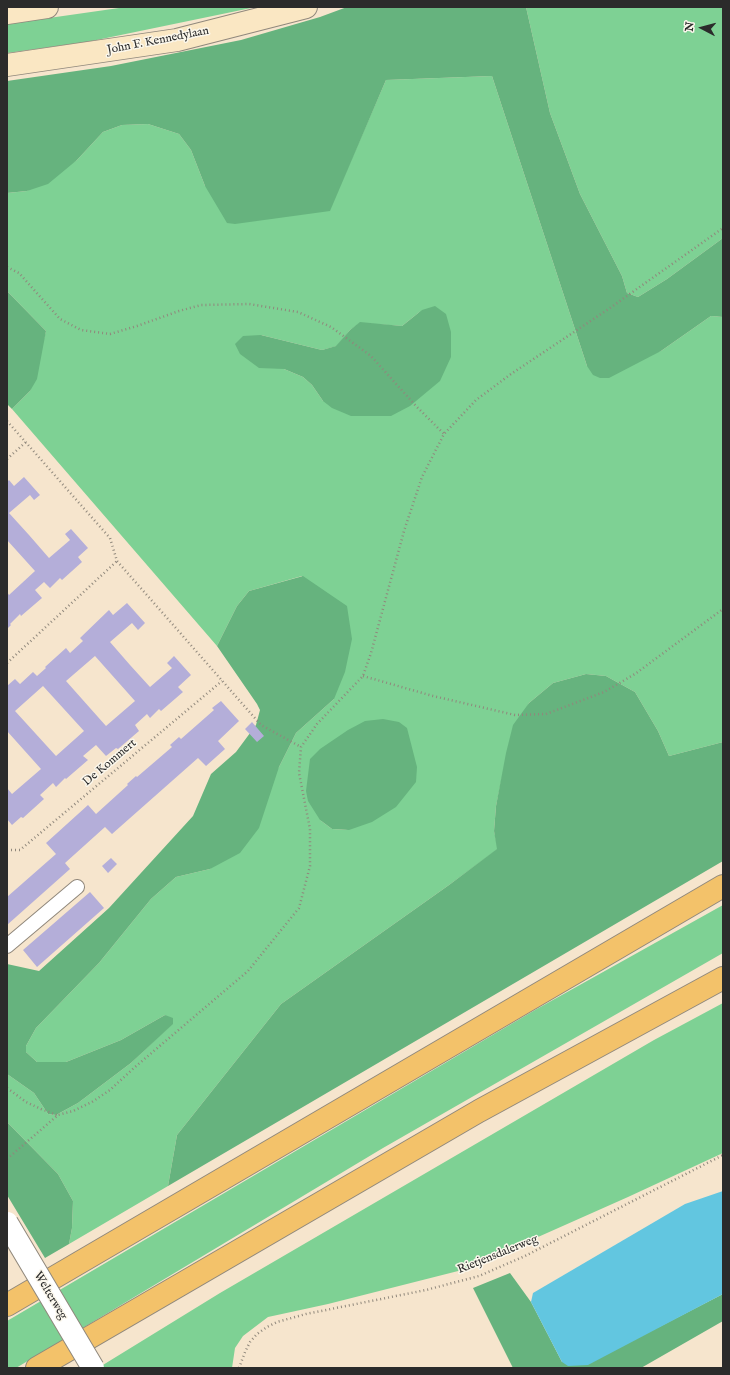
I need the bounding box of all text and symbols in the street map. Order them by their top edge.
north arrow [682,8,722,48]
text: N [683,21,698,32]
street label: John F. Kennedylaan [106,24,210,58]
street label: De Kommert [80,736,140,790]
street label: Rietjensdalerweg [456,1232,540,1278]
street label: Welterweg [30,1269,70,1323]

